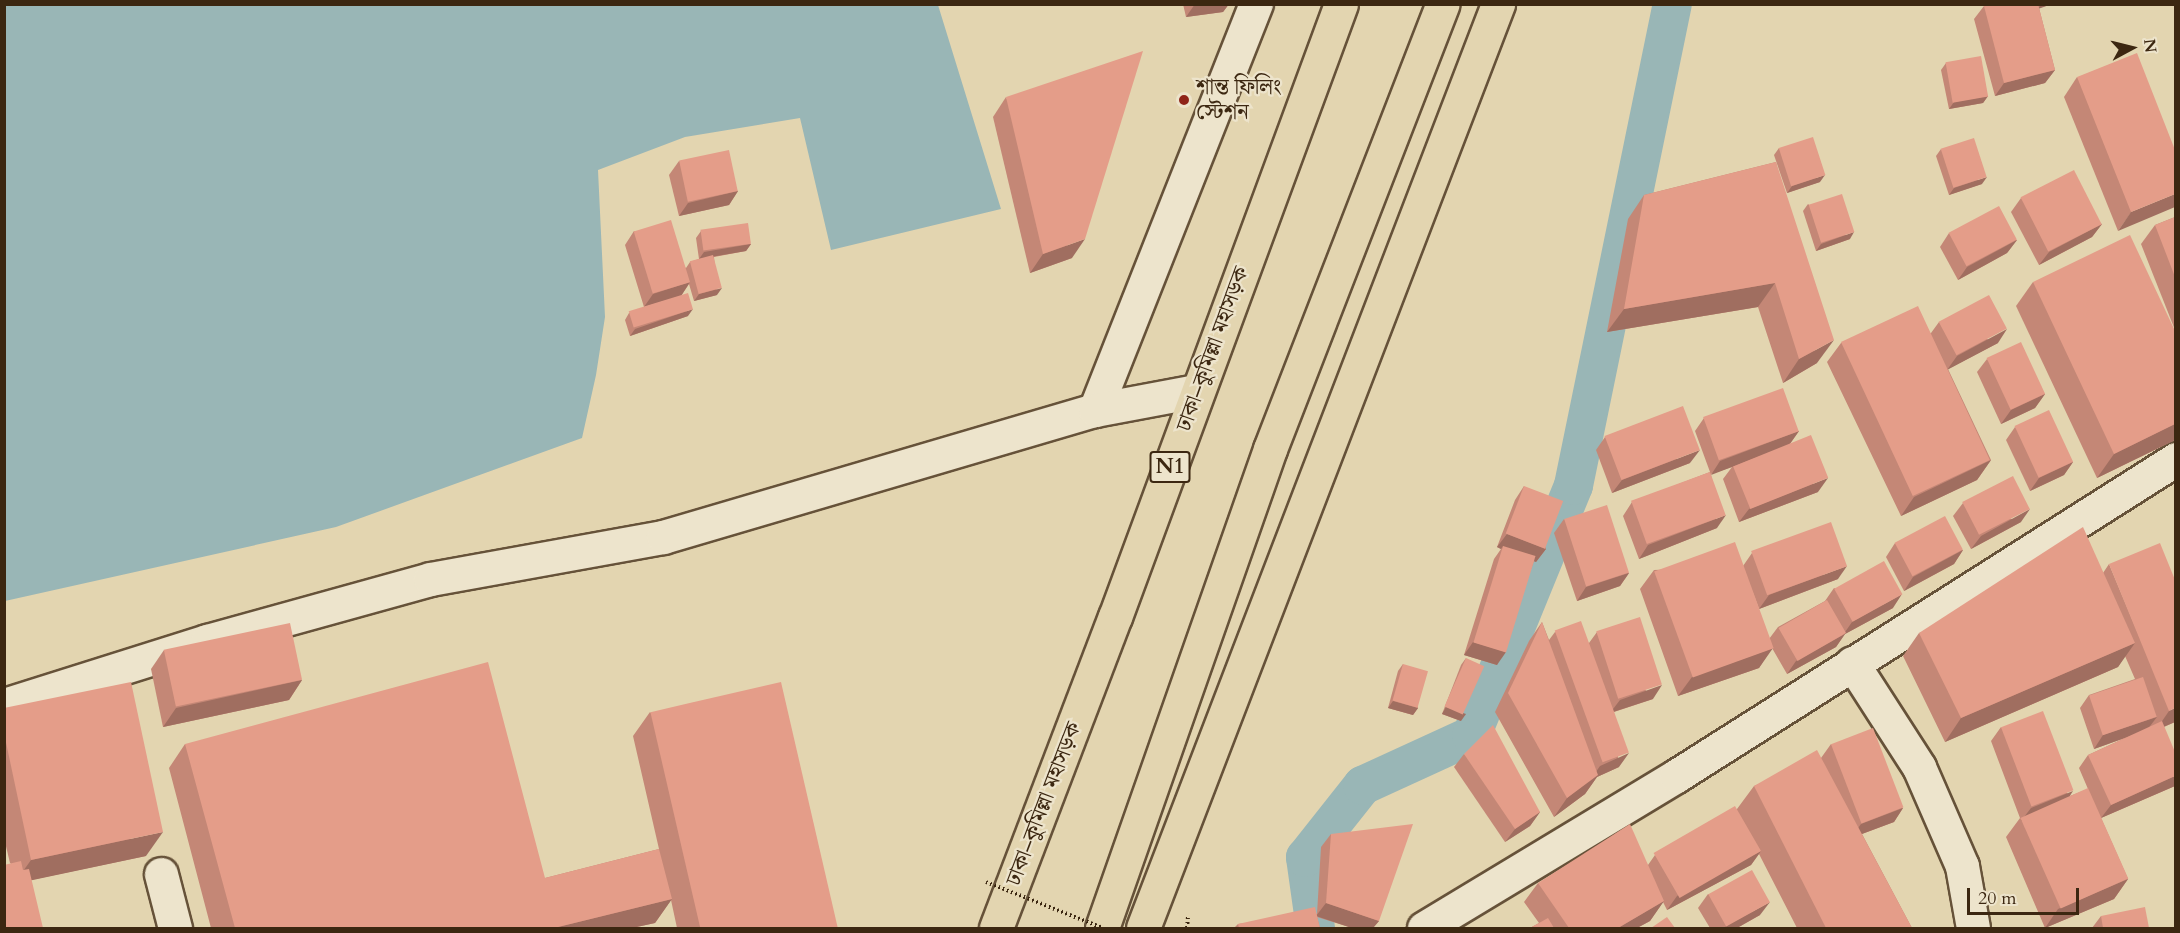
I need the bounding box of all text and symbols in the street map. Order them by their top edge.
north arrow [2102,18,2162,78]
text: N [2138,38,2162,54]
place label: শান্ত ফিলিং স্টেশন [1196,74,1282,125]
marker: শান্ত ফিলিং স্টেশন [1177,93,1191,107]
street label: ঢাকা–কুমিল্লা মহাসড়ক [1171,263,1255,435]
road number: N1 [1149,449,1191,485]
street label: ঢাকা–কুমিল্লা মহাসড়ক [1001,719,1087,889]
scale bar [1970,876,2082,914]
text: 20 m [1978,886,2017,911]

